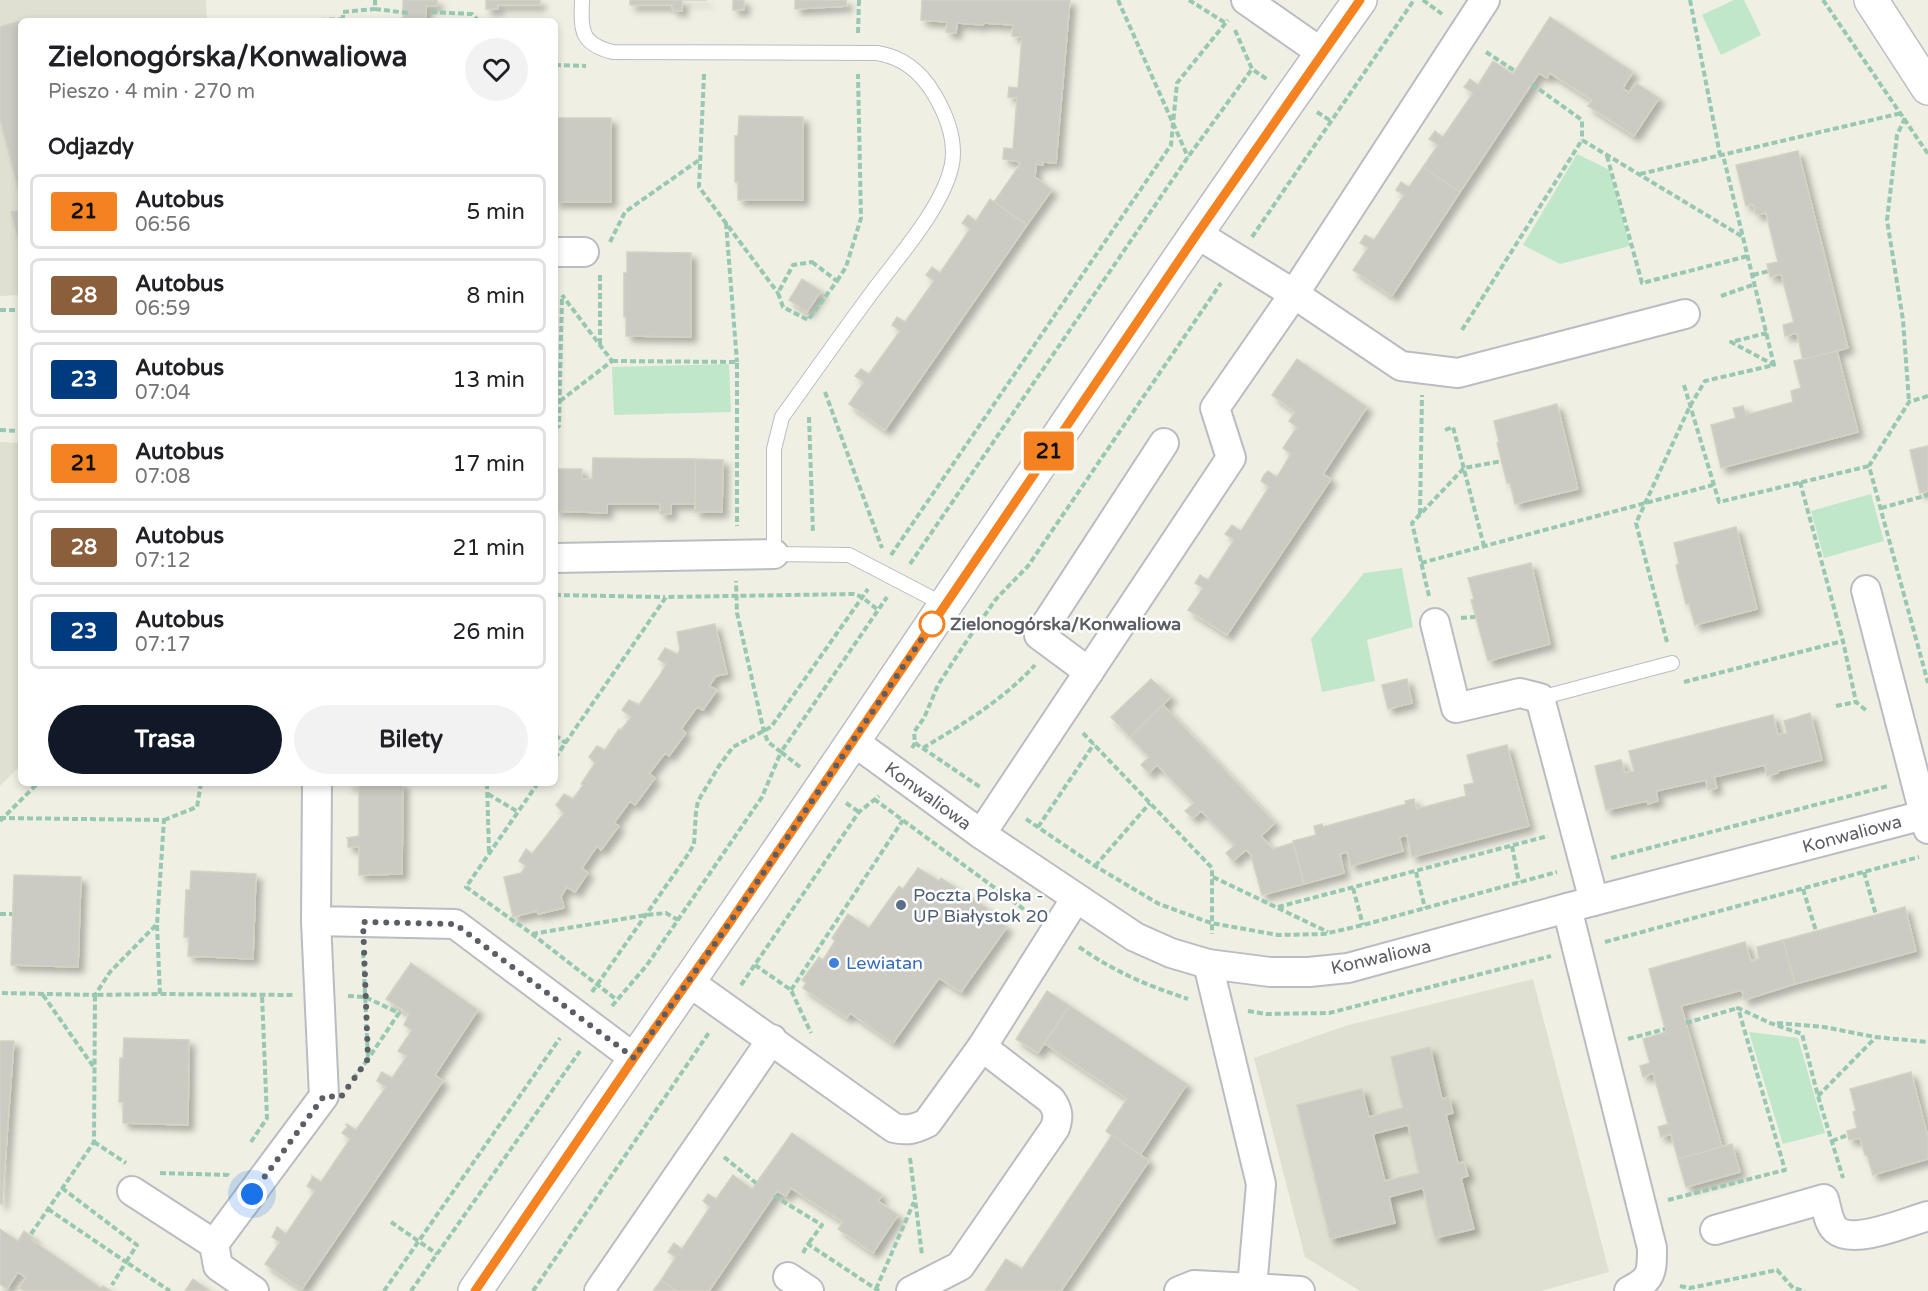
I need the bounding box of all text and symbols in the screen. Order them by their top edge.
button: heart [465,38,528,101]
text: Zielonogórska/Konwaliowa [48,40,408,74]
text: Pieszo · 4 min · 270 m [48,80,255,104]
text: Odjazdy [48,134,134,160]
text: Autobus [135,187,224,213]
text: 21 [71,199,97,224]
text: 5 min [466,199,525,225]
text: 06:56 [135,213,190,237]
text: Autobus [135,271,224,297]
text: 28 [71,283,97,308]
text: 8 min [466,283,525,309]
text: 06:59 [135,297,190,321]
text: Autobus [135,355,224,381]
text: 23 [71,367,97,392]
text: 13 min [453,367,525,393]
text: 07:04 [135,381,190,405]
line badge: 21 [1022,432,1076,470]
text: Autobus [135,439,224,465]
text: 21 [1036,439,1062,464]
text: 21 [71,451,97,476]
text: 17 min [453,451,525,477]
text: 07:08 [135,465,190,489]
text: Autobus [135,523,224,549]
text: 28 [71,535,97,560]
text: 21 min [453,535,525,561]
text: 07:12 [135,549,190,573]
text: Autobus [135,607,224,633]
marker: Zielonogórska/Konwaliowa [919,611,945,637]
place label: Zielonogórska/Konwaliowa [950,613,1181,635]
text: 23 [71,619,97,644]
text: 26 min [453,619,525,645]
text: 07:17 [135,633,190,657]
button: Trasa [48,705,282,774]
button: Bilety [294,705,528,774]
street label: Konwaliowa [880,757,976,835]
street label: Konwaliowa [1800,810,1904,858]
place label: Poczta Polska - UP Białystok 20 [913,884,1048,927]
marker: Poczta Polska - UP Białystok 20 [894,898,908,912]
street label: Konwaliowa [1329,935,1433,979]
place label: Lewiatan [846,952,923,974]
marker: Lewiatan [827,956,841,970]
your location [237,1179,267,1209]

